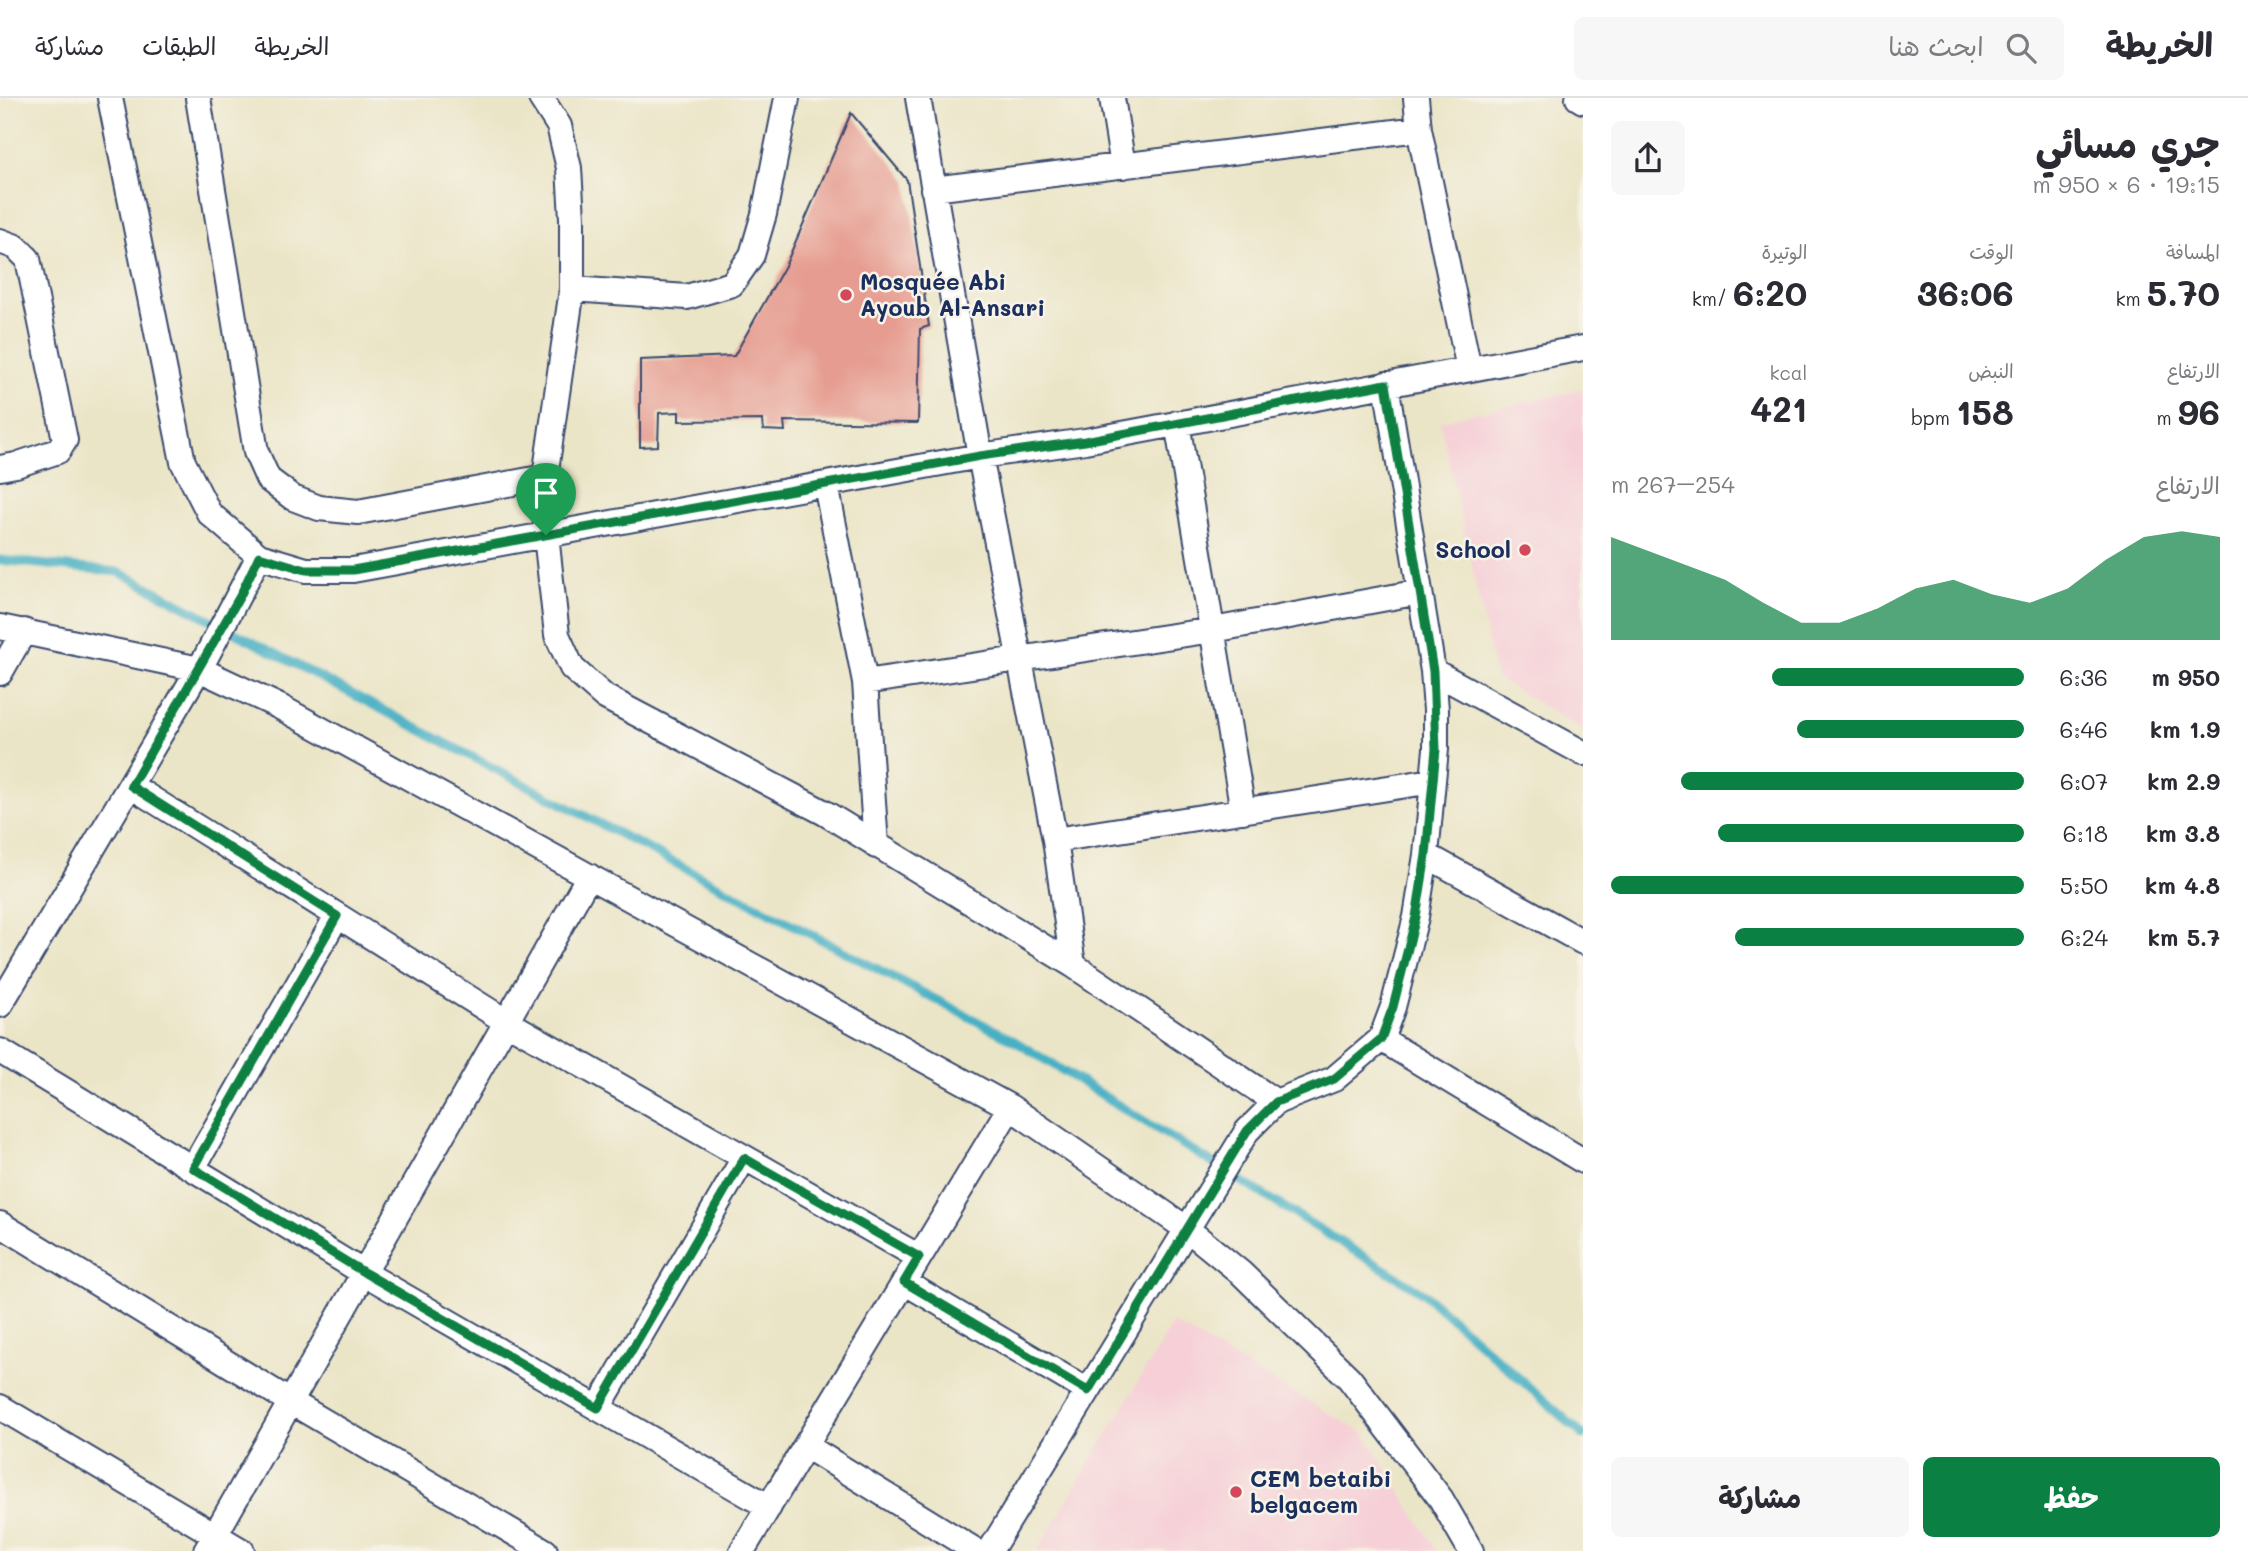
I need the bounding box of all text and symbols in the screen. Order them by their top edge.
search box [1574,17,2064,80]
text: الخريطة [2106,22,2213,65]
text: ابحث هنا [1888,29,1984,63]
icon: search [2002,29,2040,67]
text: مشاركة [35,30,104,61]
text: الطبقات [142,30,217,61]
text: الخريطة [255,30,329,61]
text: جري مسائي [2036,118,2220,168]
button: share [1611,121,1685,195]
text: 19:15 · 6 × 950 m [2033,169,2220,199]
text: الوتيرة [1761,239,1807,264]
text: الوقت [1969,239,2014,264]
text: المسافة [2166,239,2220,264]
place label: Mosquée Abi Ayoub Al-Ansari [860,266,1045,322]
text: 6:20 [1733,269,1807,315]
text: 36:06 [1917,269,2014,315]
text: 5.70 [2147,269,2220,315]
text: /km [1692,286,1733,311]
text: km [2115,286,2147,311]
marker: Mosquée Abi Ayoub Al-Ansari [838,287,854,303]
text: النبض [1968,358,2014,383]
text: الارتفاع [2167,358,2220,383]
text: kcal [1769,360,1807,385]
text: 421 [1750,385,1807,431]
text: 158 [1956,388,2014,434]
text: 96 [2178,388,2220,434]
text: bpm [1911,405,1956,430]
text: m [2157,405,2178,430]
pin [516,463,576,535]
text: 254–267 m [1611,469,1735,499]
text: الارتفاع [2156,470,2220,500]
icon: arrive [527,474,565,512]
place label: School [1435,534,1511,564]
marker: School [1517,542,1533,558]
text: 6:36 [2060,662,2108,692]
text: 950 m [2151,662,2220,692]
text: 6:46 [2060,714,2108,744]
text: 1.9 km [2150,714,2220,744]
text: 6:07 [2060,766,2108,796]
text: 2.9 km [2147,766,2220,796]
text: 6:18 [2063,818,2108,848]
text: 3.8 km [2146,818,2220,848]
text: 5:50 [2060,870,2108,900]
text: 4.8 km [2145,870,2220,900]
text: 6:24 [2061,922,2108,952]
text: 5.7 km [2148,922,2220,952]
button: مشاركة [1611,1457,1909,1537]
button: حفظ [1923,1457,2220,1537]
place label: CEM betaibi belgacem [1250,1463,1392,1519]
marker: CEM betaibi belgacem [1228,1484,1244,1500]

